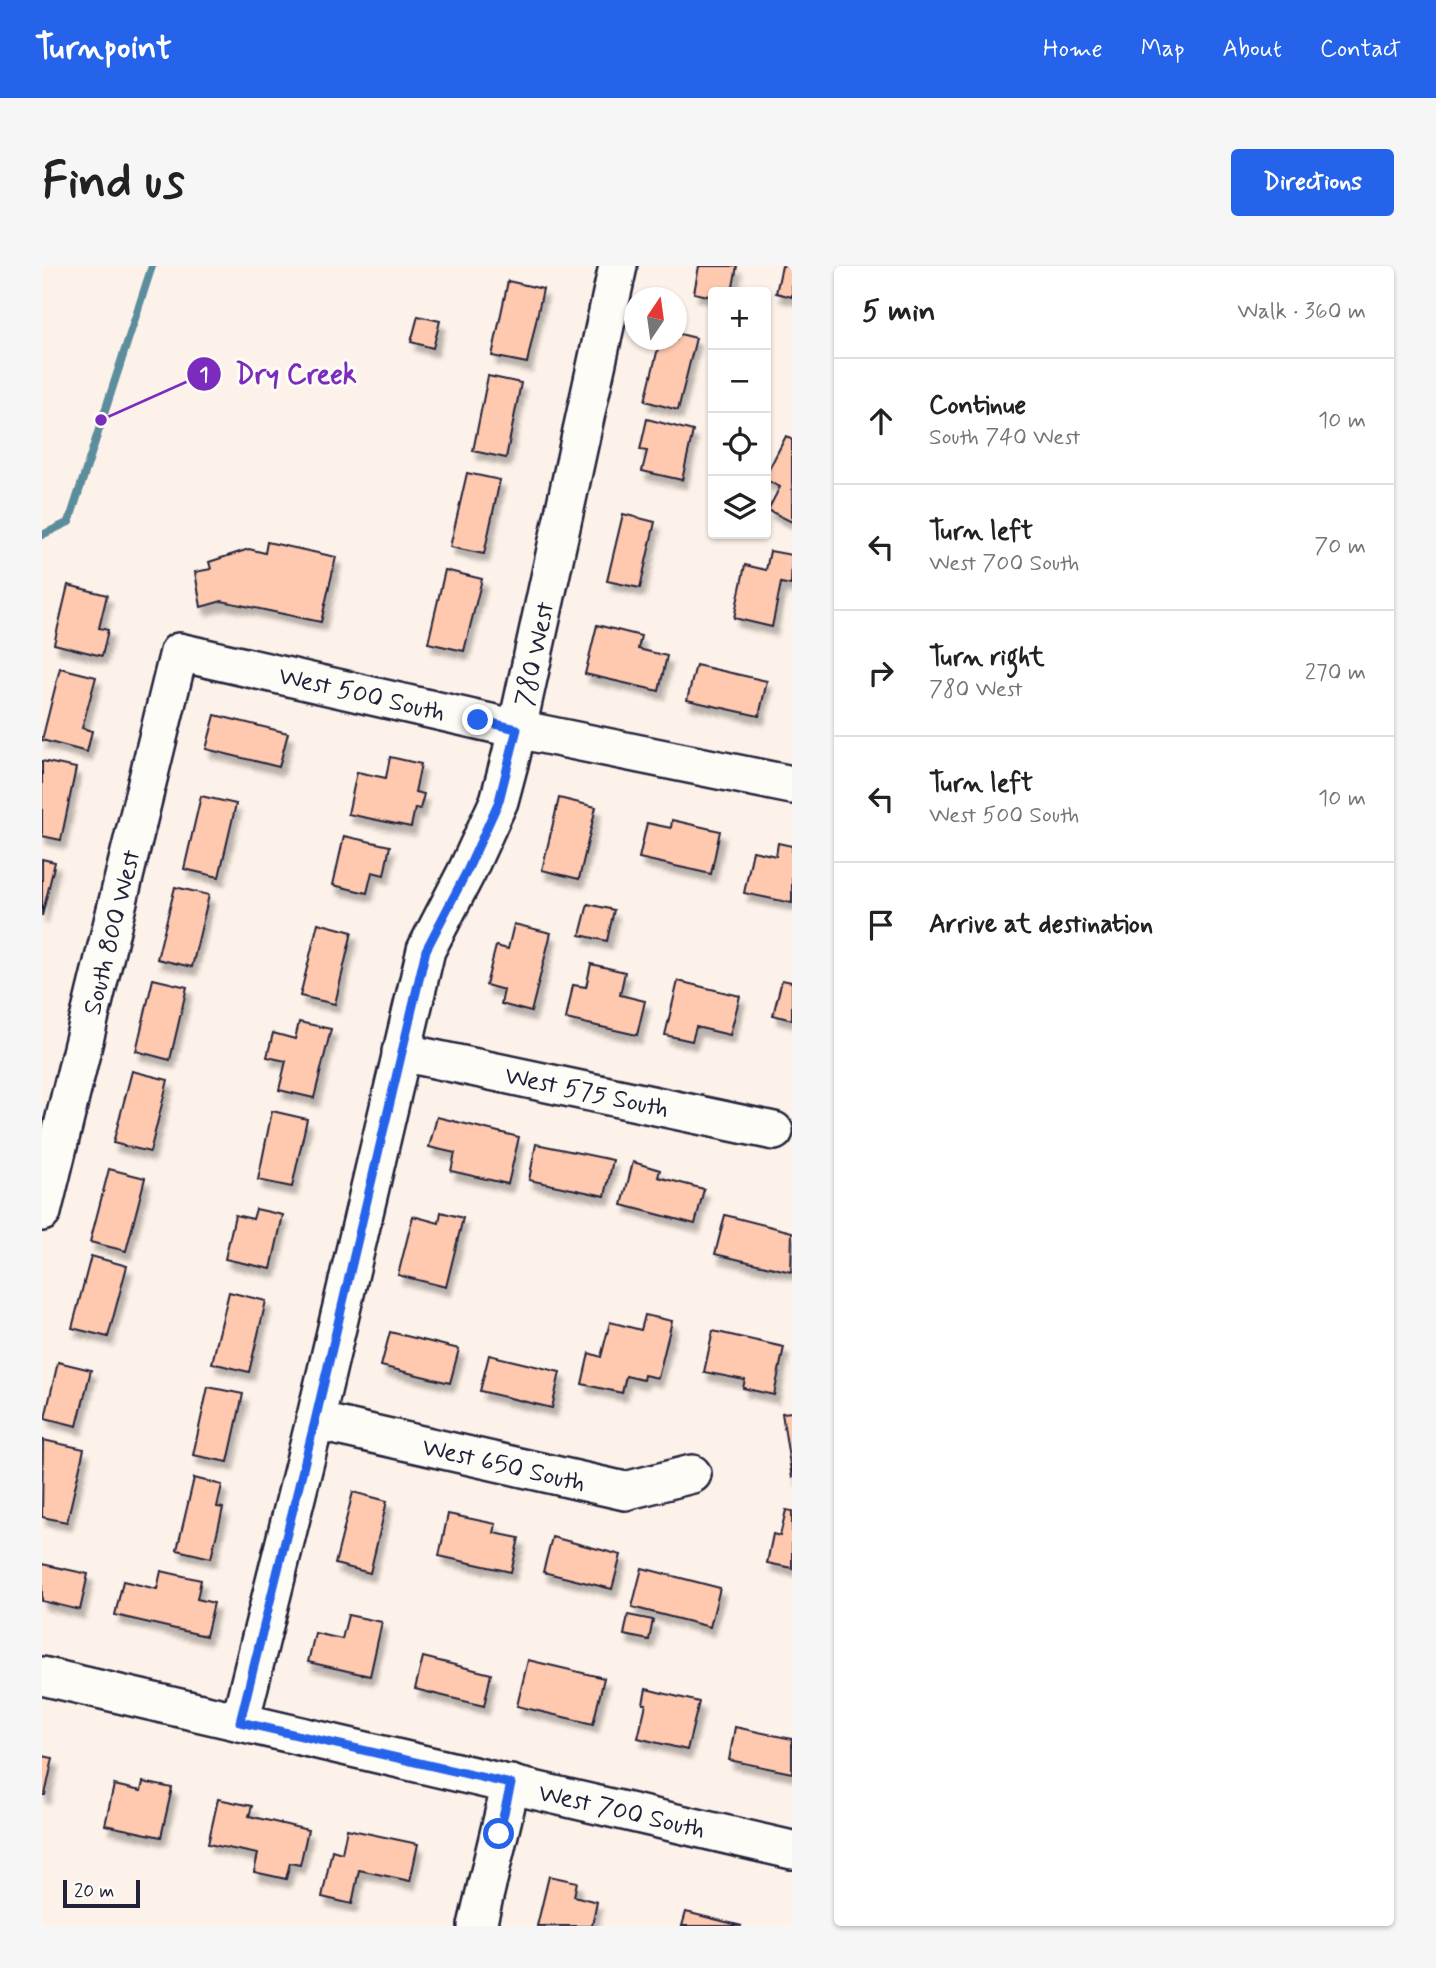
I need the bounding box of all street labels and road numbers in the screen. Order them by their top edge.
street label: 780 West [508,599,564,710]
street label: West 500 South [275,659,448,731]
street label: South 800 West [76,846,150,1019]
street label: West 575 South [501,1059,672,1127]
street label: West 650 South [419,1431,589,1501]
street label: West 700 South [535,1776,708,1848]

